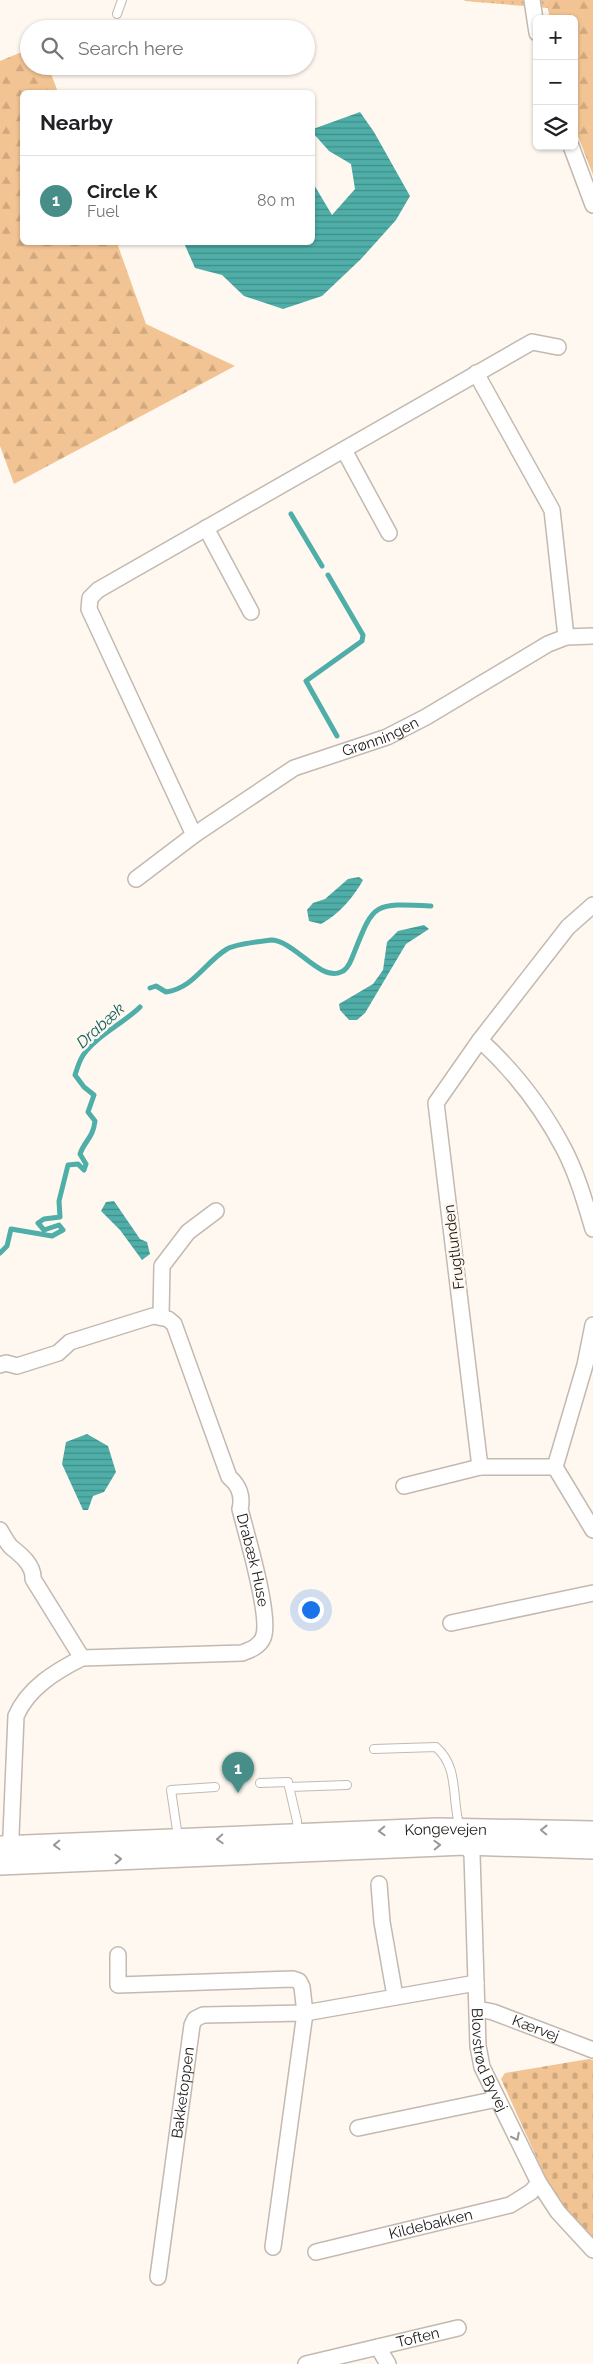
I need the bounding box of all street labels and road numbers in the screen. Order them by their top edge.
street label: Grønningen [340,713,422,760]
street label: Frugtlunden [440,1204,468,1290]
street label: Drabæk Huse [233,1511,272,1608]
street label: Kongevejen [404,1820,487,1839]
street label: Blovstrød Byvej [468,2007,511,2114]
street label: Kærvej [510,2011,562,2045]
street label: Bakketoppen [168,2046,198,2140]
street label: Kildebakken [387,2205,474,2243]
street label: Toften [395,2324,441,2351]

